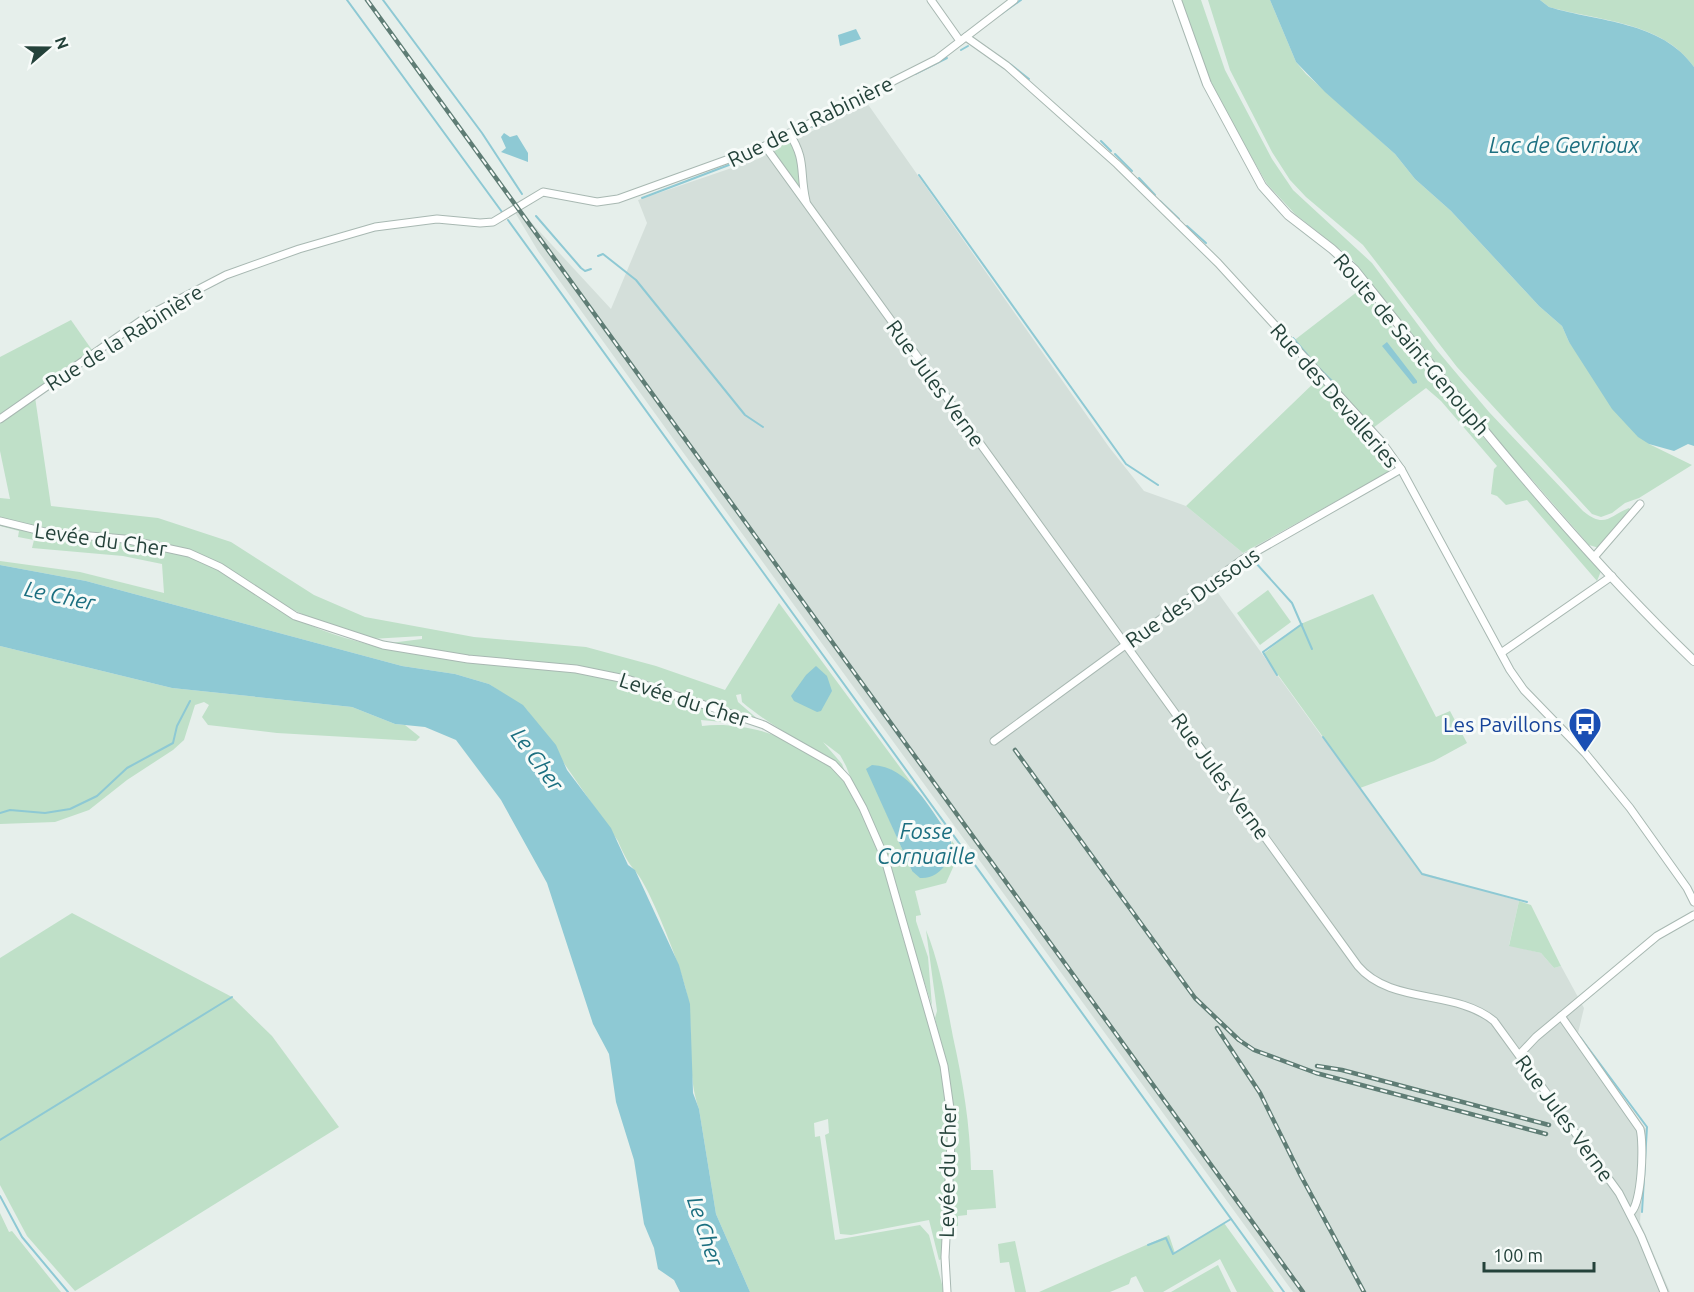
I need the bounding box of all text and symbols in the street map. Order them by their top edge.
north arrow [18,18,78,78]
text: N [52,34,73,52]
street label: Rue de la Rabinière [724,71,896,171]
water label: Lac de Gevrioux [1489,132,1640,157]
street label: Route de Saint-Genouph [1329,248,1495,440]
street label: Rue de la Rabinière [41,279,207,395]
street label: Rue Jules Verne [882,315,990,451]
street label: Rue des Devalleries [1266,318,1404,472]
street label: Levée du Cher [33,518,169,560]
street label: Rue des Dussous [1121,542,1263,652]
water label: Le Cher [22,575,98,615]
street label: Levée du Cher [617,667,751,731]
bus stop icon: Les Pavillons [1567,706,1603,753]
street label: Rue Jules Verne [1167,708,1275,844]
place label: Les Pavillons [1443,712,1562,736]
water label: Le Cher [507,723,570,796]
water label: Fosse Cornuaille [877,818,975,868]
street label: Rue Jules Verne [1511,1050,1619,1186]
street label: Levée du Cher [934,1104,960,1238]
water label: Le Cher [683,1193,729,1269]
scale bar [1484,1235,1594,1273]
text: 100 m [1493,1245,1543,1265]

